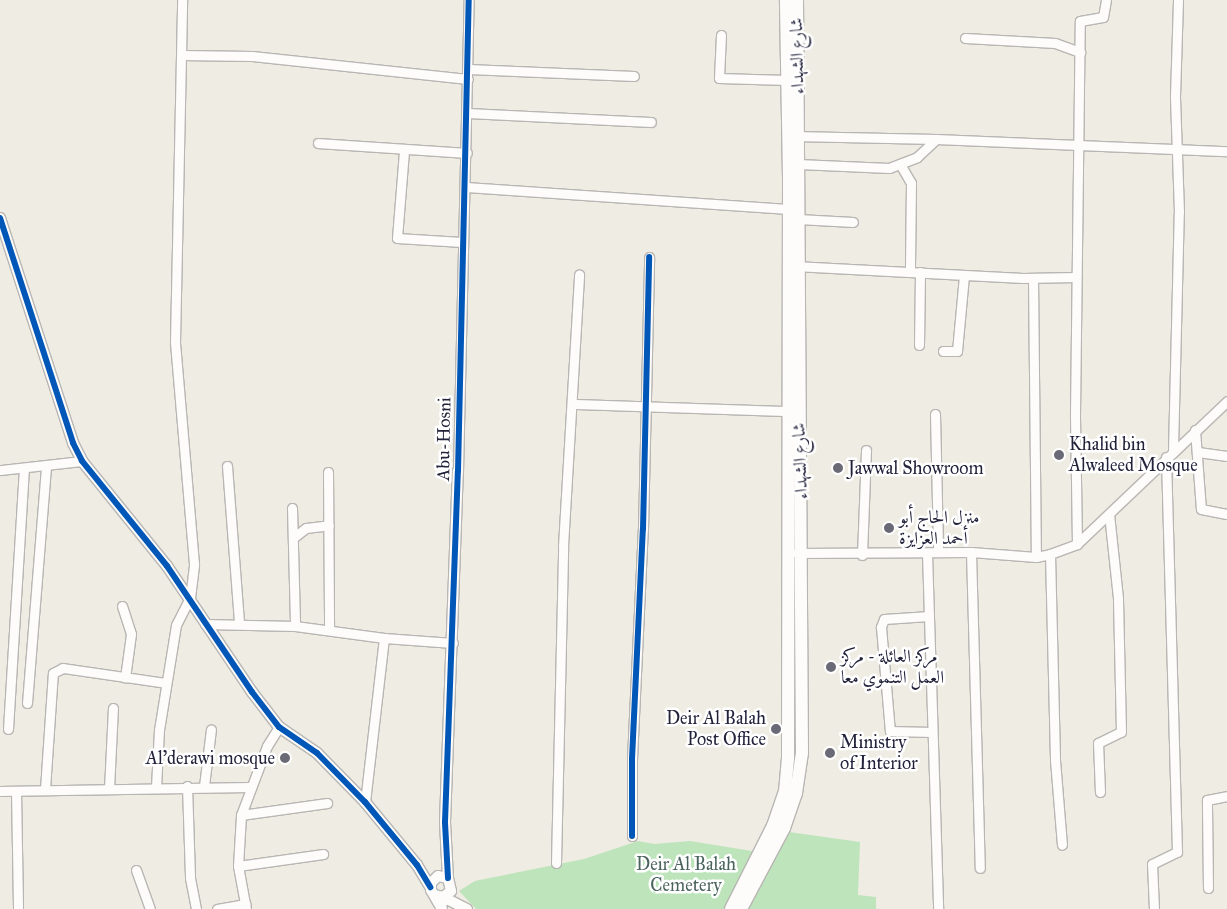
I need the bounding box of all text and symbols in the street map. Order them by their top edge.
street label: شارع الشهداء [786,18,808,94]
street label: Abu-Hosni [432,397,456,481]
street label: شارع الشهداء [788,422,812,500]
place label: Khalid bin Alwaleed Mosque [1069,434,1198,476]
marker: Khalid bin Alwaleed Mosque [1053,449,1065,461]
place label: Jawwal Showroom [848,457,984,479]
marker: Jawwal Showroom [832,462,844,474]
place label: منزل الحاج أبو أحمد العزايزة [899,507,980,550]
marker: منزل الحاج أبو أحمد العزايزة [883,522,895,534]
place label: مركز العائلة - مركز العمل التنموي معا [841,646,944,689]
marker: مركز العائلة - مركز العمل التنموي معا [825,661,837,673]
place label: Deir Al Balah Post Office [666,708,766,751]
marker: Deir Al Balah Post Office [770,723,782,735]
place label: Ministry of Interior [840,732,918,774]
place label: Al'derawi mosque [146,747,275,769]
marker: Ministry of Interior [824,747,836,759]
marker: Al'derawi mosque [279,752,291,764]
park label: Deir Al Balah Cemetery [636,854,736,896]

